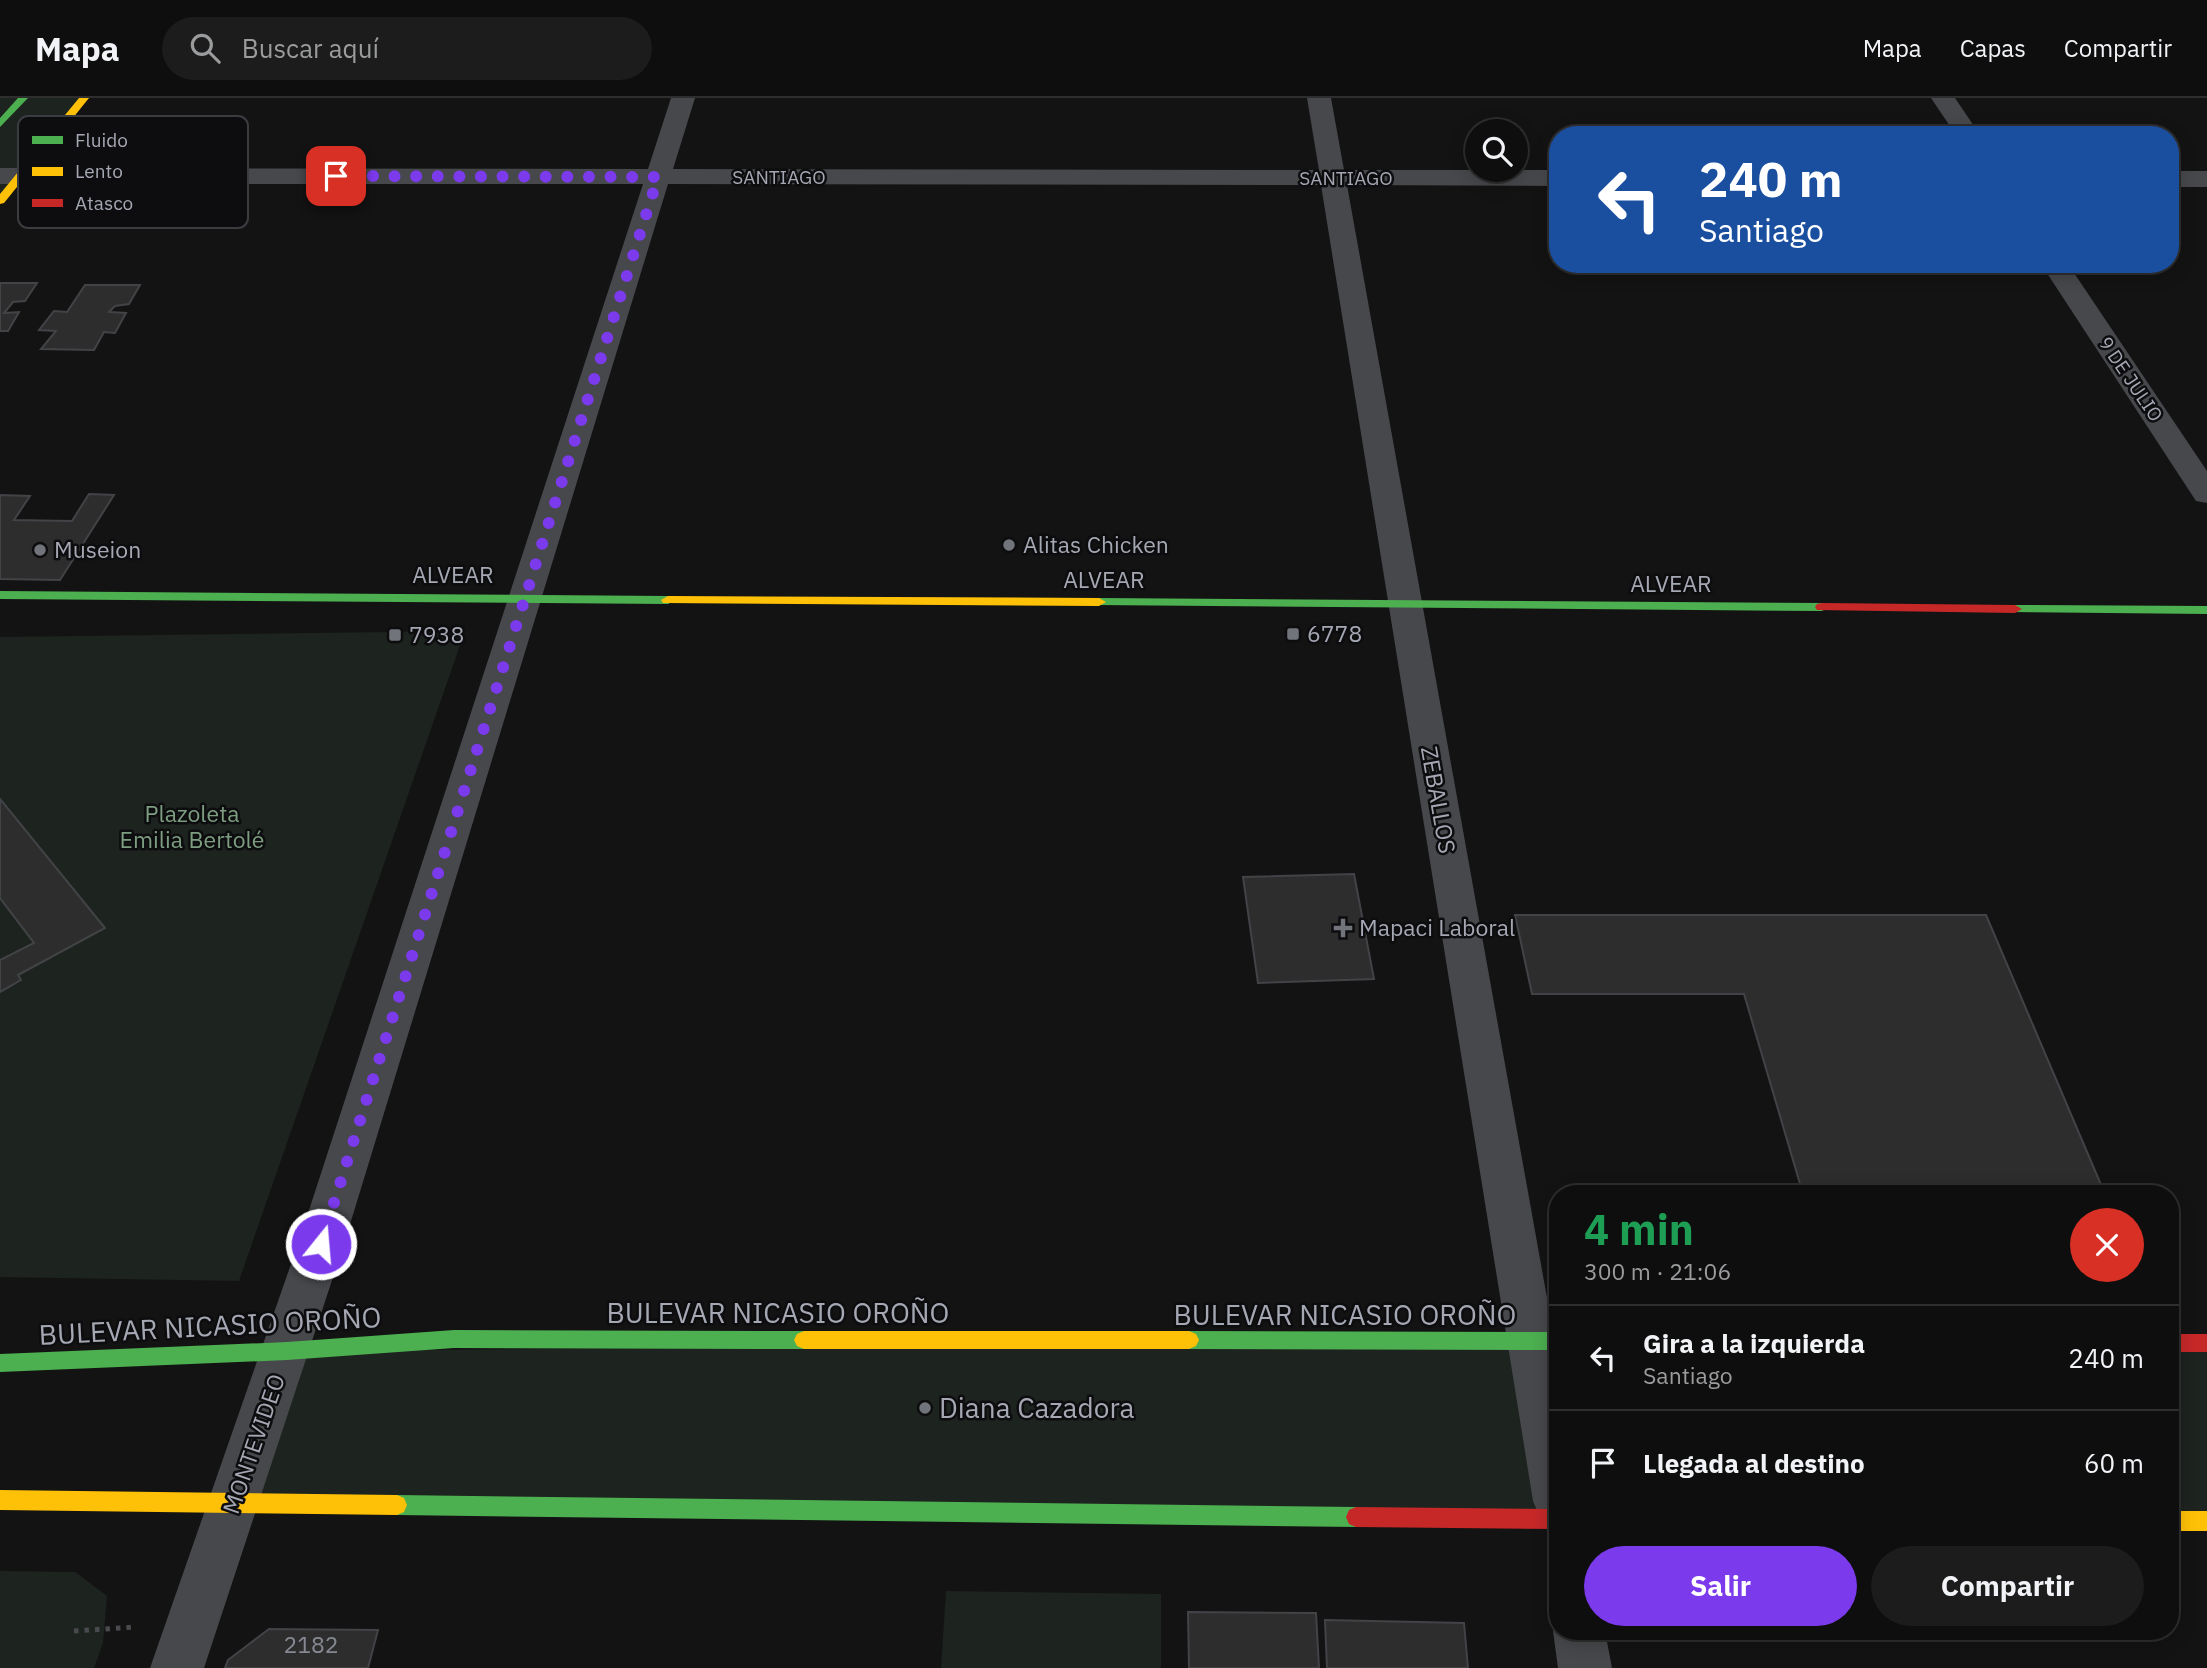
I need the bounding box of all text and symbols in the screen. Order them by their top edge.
search box [162,17,652,80]
text: Mapa [35,27,120,70]
icon: search [186,29,224,67]
text: Buscar aquí [242,31,379,65]
text: Mapa [1863,32,1922,64]
text: Capas [1960,32,2026,64]
text: Compartir [2064,32,2172,64]
legend [18,116,248,228]
map controls [1465,119,1528,182]
button: search [1465,119,1528,182]
text: Fluido [75,128,128,152]
pin [306,146,366,206]
text: 240 m [1699,147,1843,210]
icon: left [1584,154,1675,245]
icon: arrive [317,157,355,195]
text: Lento [75,159,123,183]
street label: SANTIAGO [732,165,826,189]
street label: SANTIAGO [1299,166,1393,190]
text: Atasco [75,191,133,215]
text: Santiago [1699,209,1824,251]
street label: 9 DE JULIO [2094,332,2168,426]
place label: Alitas Chicken [1023,529,1169,559]
place label: Museion [54,534,141,564]
marker: Alitas Chicken [1001,537,1017,553]
marker: Museion [32,542,48,558]
street label: ALVEAR [412,559,494,589]
street label: ALVEAR [1063,564,1145,594]
street label: ALVEAR [1630,568,1712,598]
place label: 6778 [1307,618,1362,648]
place label: 7938 [409,619,464,649]
marker: 6778 [1285,626,1301,642]
marker: 7938 [387,627,403,643]
street label: ZEBALLOS [1415,744,1463,856]
park label: Plazoleta Emilia Bertolé [120,798,264,854]
place label: Mapaci Laboral [1359,912,1515,942]
marker: Mapaci Laboral [1333,918,1353,938]
text: 4 min [1584,1202,1694,1257]
position arrow [284,1207,358,1281]
button: close [2070,1208,2144,1282]
text: 300 m · 21:06 [1584,1256,1731,1286]
street label: BULEVAR NICASIO OROÑO [607,1294,949,1331]
street label: BULEVAR NICASIO OROÑO [1174,1296,1516,1333]
street label: BULEVAR NICASIO OROÑO [38,1298,382,1353]
text: Gira a la izquierda [1643,1326,1865,1360]
icon: left [1584,1339,1622,1377]
text: 240 m [2068,1341,2144,1375]
text: Santiago [1643,1360,1733,1390]
street label: MONTEVIDEO [215,1370,291,1518]
place label: Diana Cazadora [939,1389,1135,1426]
marker: Diana Cazadora [917,1400,933,1416]
icon: arrive [1584,1444,1622,1482]
text: Llegada al destino [1643,1446,1865,1480]
text: 60 m [2084,1446,2144,1480]
button: Salir [1584,1546,1857,1626]
button: Compartir [1871,1546,2144,1626]
house number: 2182 [283,1629,339,1659]

